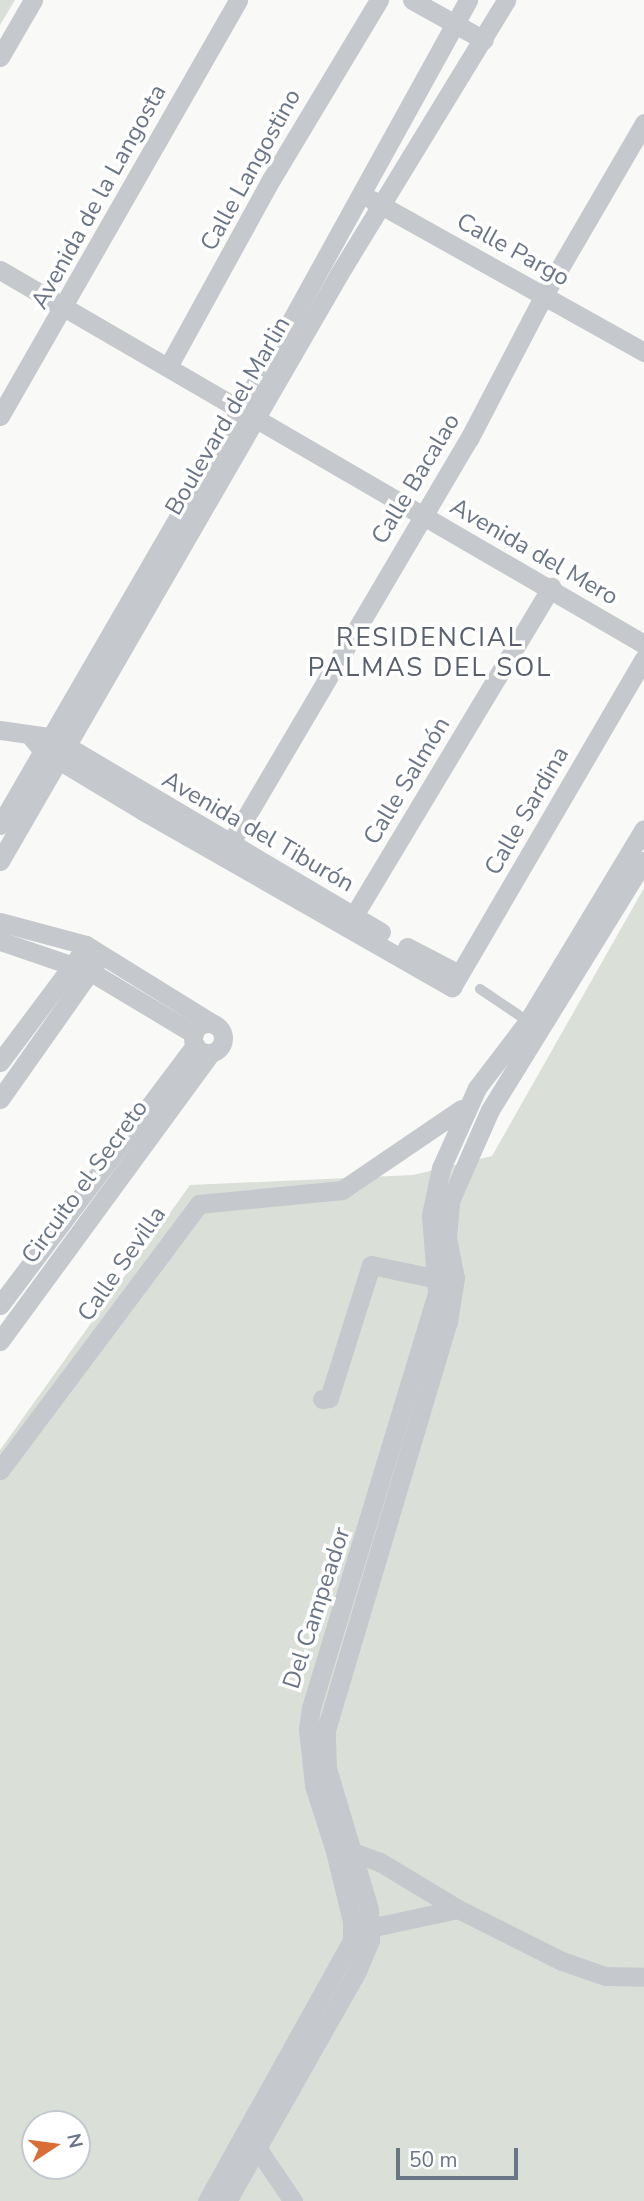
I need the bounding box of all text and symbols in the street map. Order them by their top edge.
street label: Avenida de la Langosta [25,80,173,314]
street label: Calle Langostino [195,84,307,256]
street label: Calle Pargo [451,207,575,293]
street label: Boulevard del Marlin [159,312,297,520]
street label: Calle Bacalao [366,408,466,550]
street label: Avenida del Mero [445,492,623,612]
district label: RESIDENCIAL PALMAS DEL SOL [309,622,551,684]
street label: Calle Salmón [358,712,456,850]
street label: Calle Sardina [479,742,575,880]
street label: Avenida del Tiburón [157,765,359,899]
street label: Circuito el Secreto [16,1094,154,1270]
street label: Calle Sevilla [72,1201,172,1327]
street label: Del Campeador [277,1524,357,1692]
north arrow [21,2110,91,2180]
text: N [60,2131,89,2151]
scale bar [399,2134,522,2178]
text: 50 m [409,2146,458,2174]

